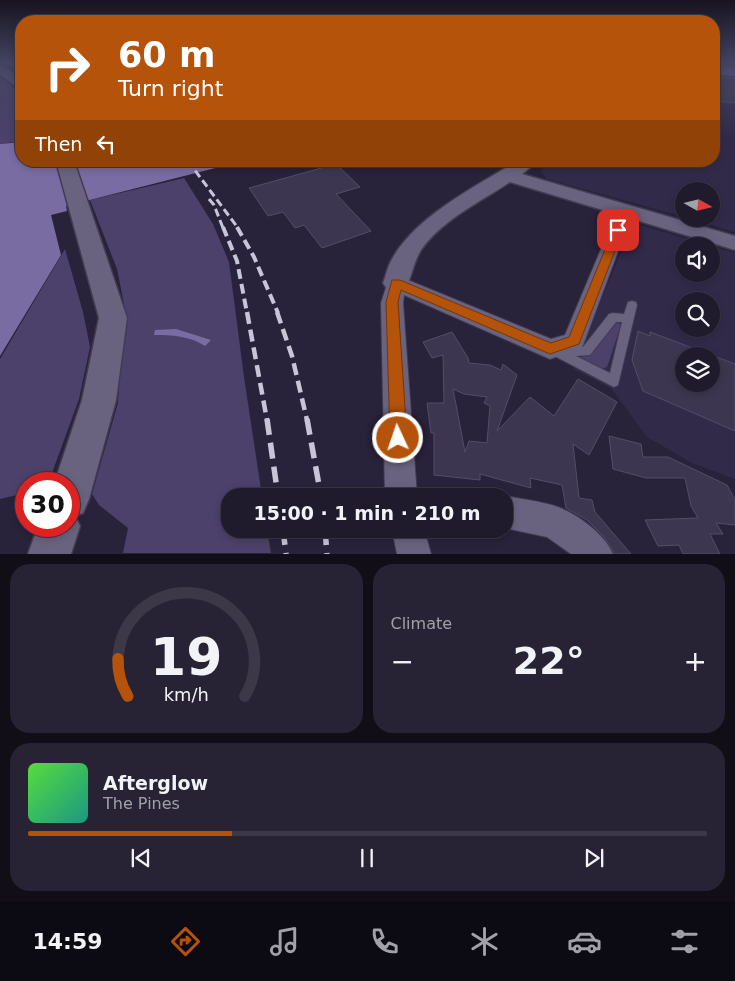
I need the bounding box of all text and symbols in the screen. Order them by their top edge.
icon: right [35,35,100,100]
text: 60 m [118,35,215,75]
text: Turn right [118,76,223,101]
icon: left [92,130,120,158]
text: Then [35,133,82,155]
north arrow [675,182,720,228]
map controls [675,182,720,392]
pin [597,209,639,251]
icon: arrive [604,216,632,244]
button: sound [675,237,720,282]
button: search [675,292,720,337]
button: layers [675,347,720,392]
position arrow [371,411,423,463]
speed limit sign: 30 [15,472,80,537]
text: 15:00 · 1 min · 210 m [253,502,481,524]
text: Climate [391,614,452,633]
text: 19 [150,627,222,687]
text: 22° [513,639,585,683]
text: − [391,645,414,678]
text: + [684,645,707,678]
text: km/h [164,684,209,705]
text: Afterglow [103,772,208,794]
text: The Pines [103,794,180,813]
icon: previous [127,844,155,872]
icon: pause [353,844,381,872]
icon: next [580,844,608,872]
icon: directions [168,924,203,959]
icon: music [267,924,302,959]
icon: phone [367,924,402,959]
icon: climate [467,924,502,959]
icon: car [567,924,602,959]
icon: filters [667,924,702,959]
text: 14:59 [32,929,103,954]

